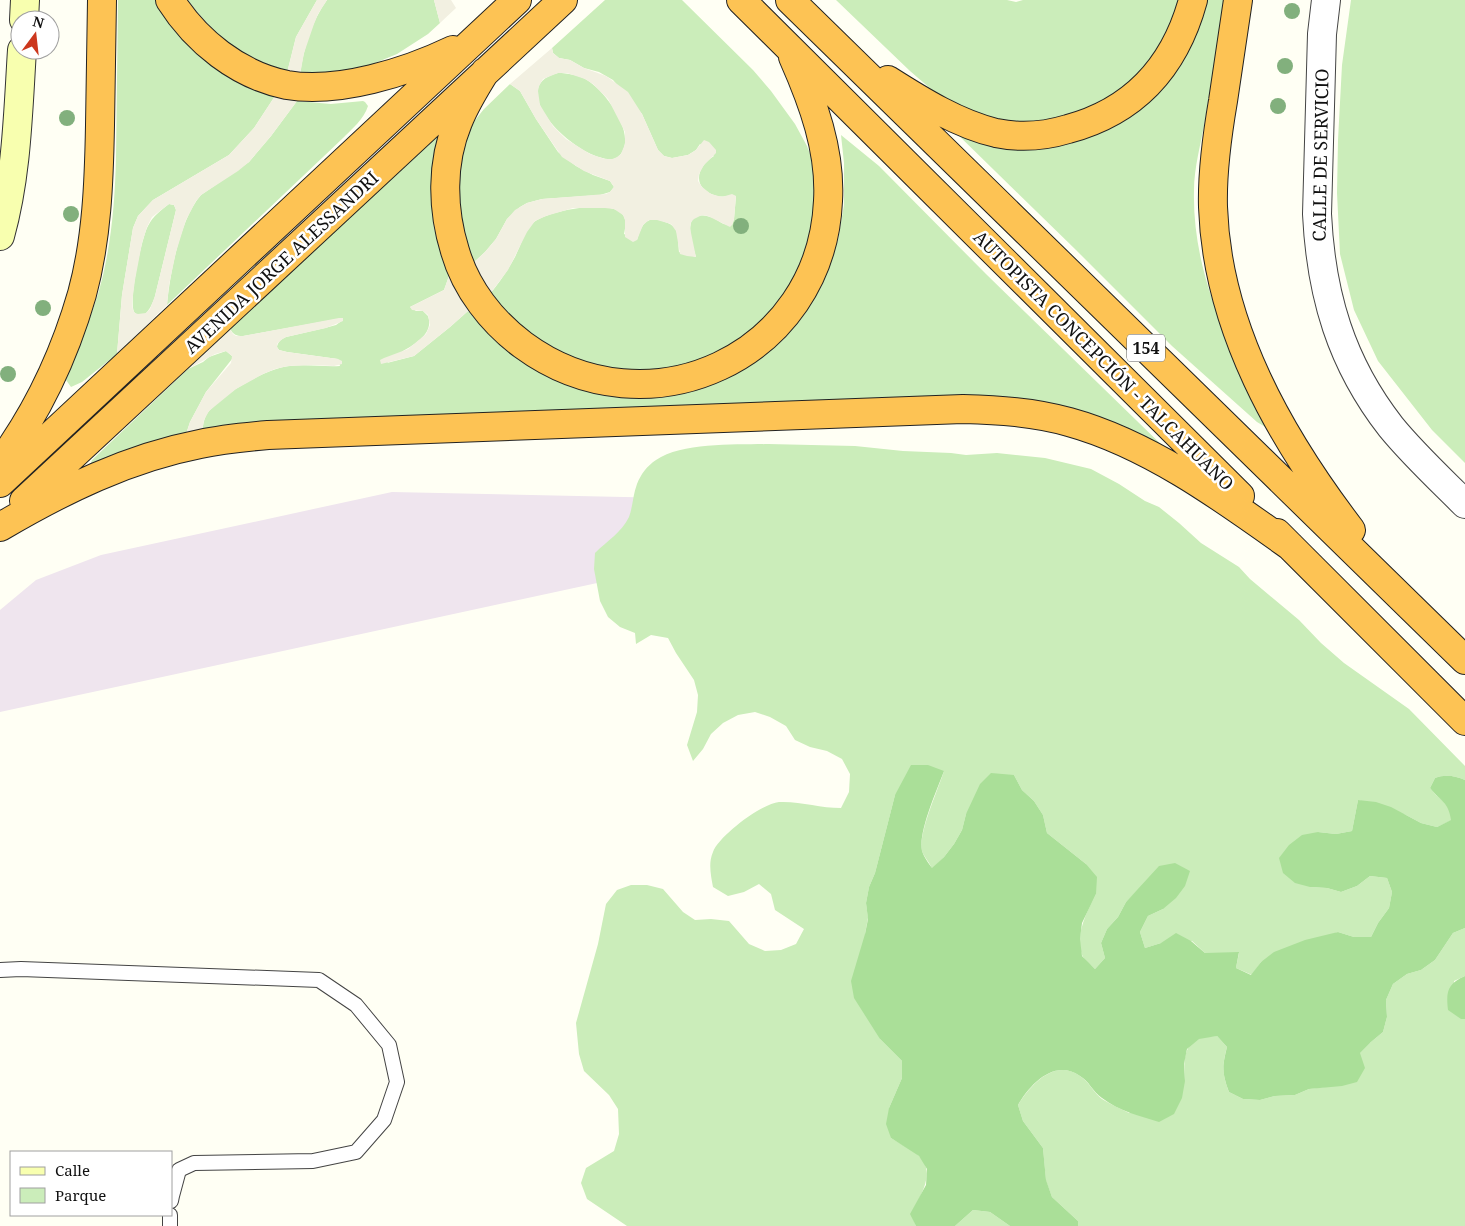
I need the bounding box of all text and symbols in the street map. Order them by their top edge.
north arrow [10,10,60,60]
text: N [31,11,46,33]
street label: CALLE DE SERVICIO [1306,68,1334,242]
street label: AVENIDA JORGE ALESSANDRI [179,165,383,359]
street label: AUTOPISTA CONCEPCIÓN - TALCAHUANO [969,225,1239,495]
road number: 154 [1127,334,1165,362]
legend [10,1151,172,1216]
text: Calle [55,1160,90,1180]
text: Parque [55,1185,106,1205]

